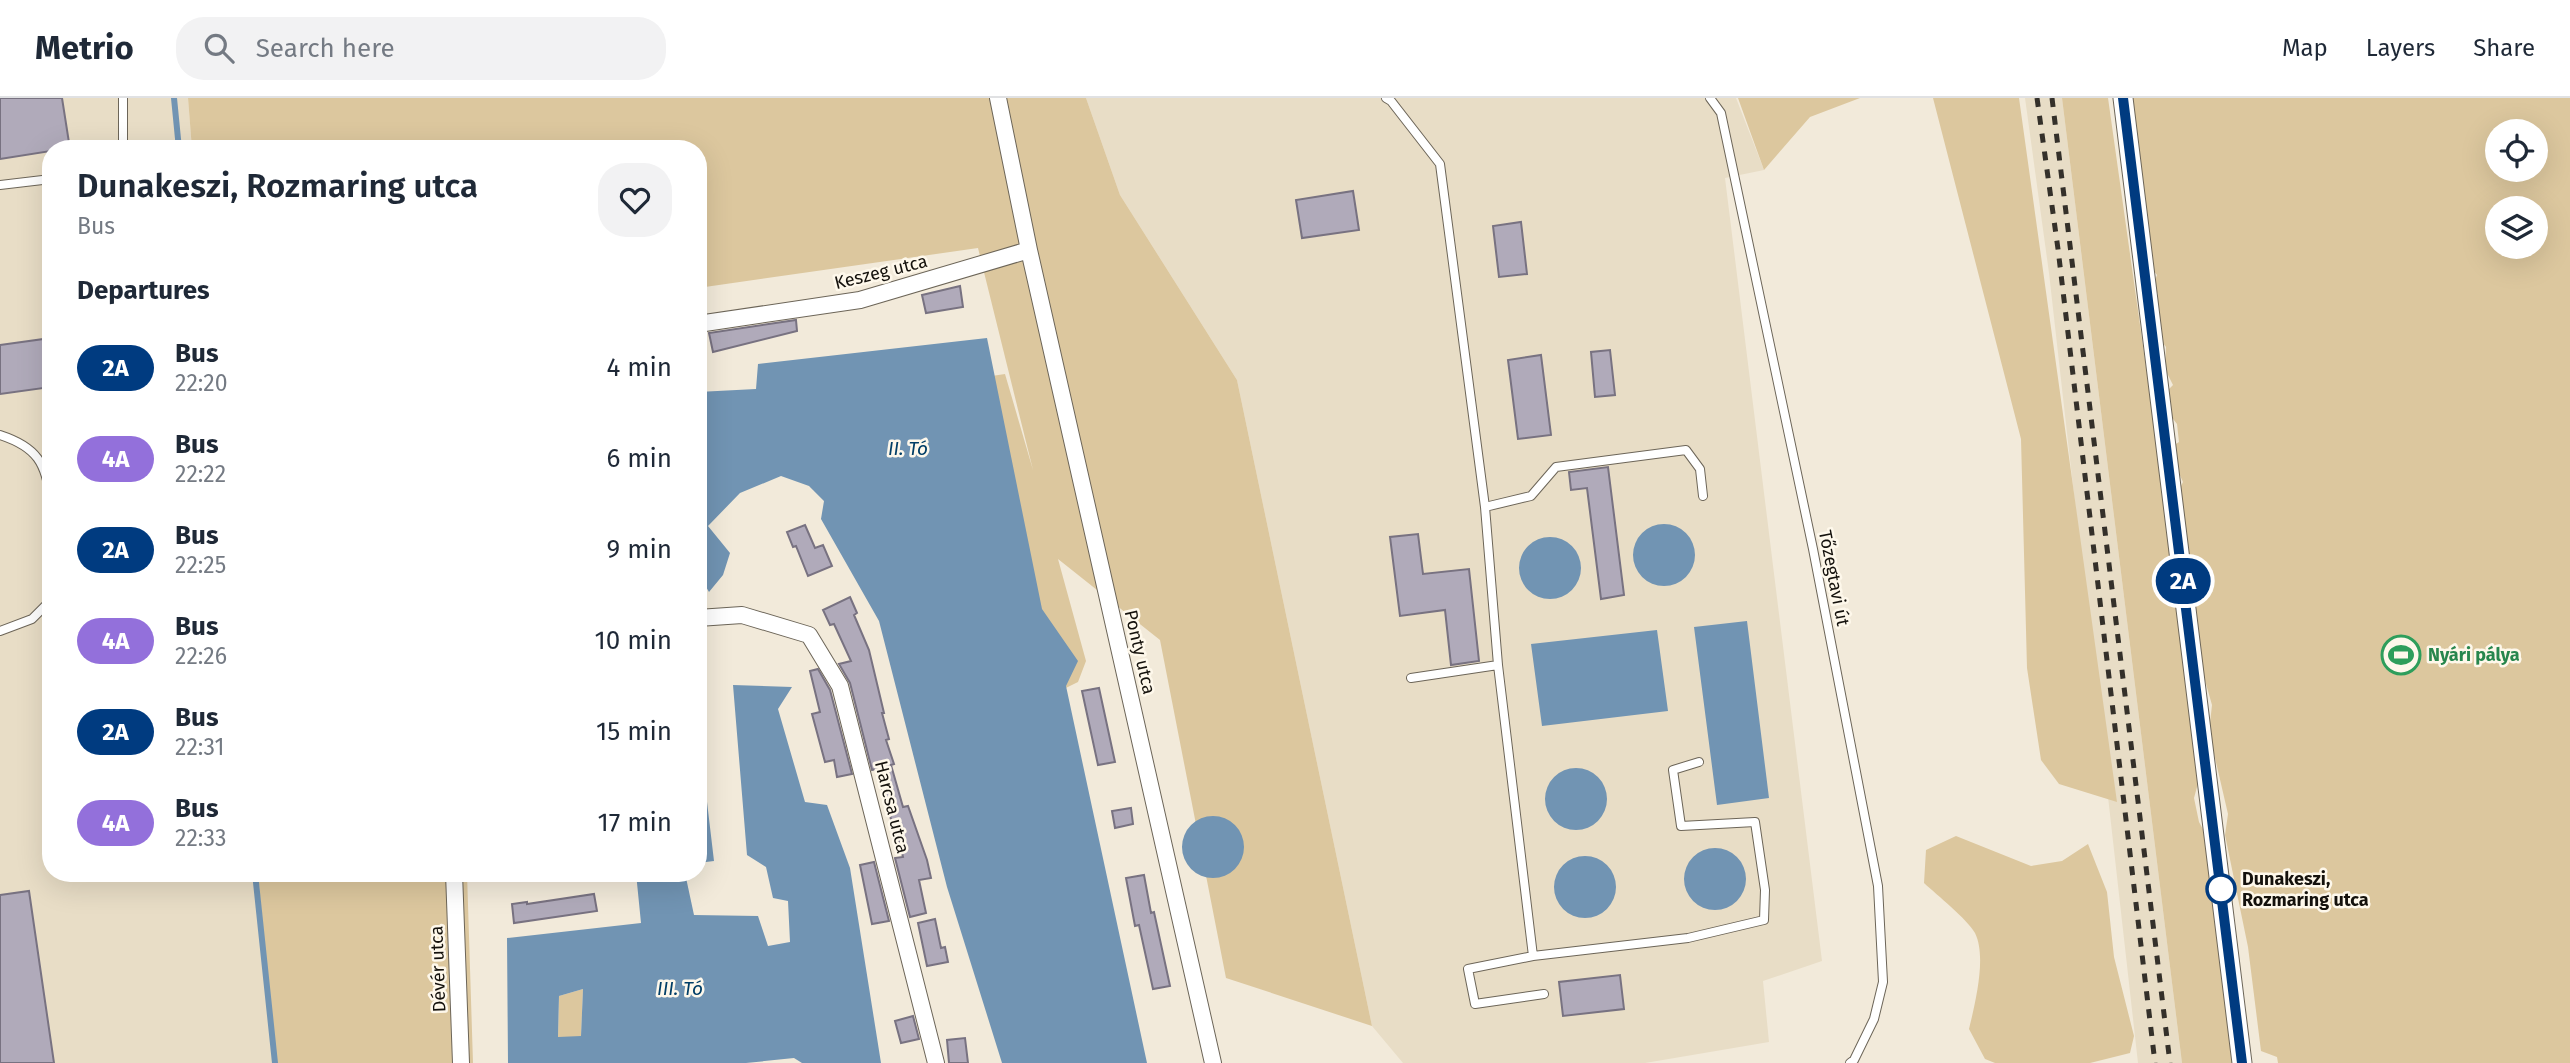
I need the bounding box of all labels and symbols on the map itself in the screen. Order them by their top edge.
street label: Keszeg utca [832,250,930,294]
water label: II. Tó [888,437,928,460]
street label: Tőzegtavi út [1814,528,1854,628]
line badge: 2A [2152,558,2214,604]
street label: Ponty utca [1120,608,1160,696]
sports icon: Nyári pálya [2380,634,2422,676]
place label: Nyári pálya [2428,644,2520,666]
street label: Harcsa utca [870,758,914,856]
place label: Dunakeszi, Rozmaring utca [2242,868,2369,911]
marker: Dunakeszi, Rozmaring utca [2206,874,2236,904]
street label: Dévér utca [425,925,451,1013]
water label: III. Tó [657,977,703,1000]

